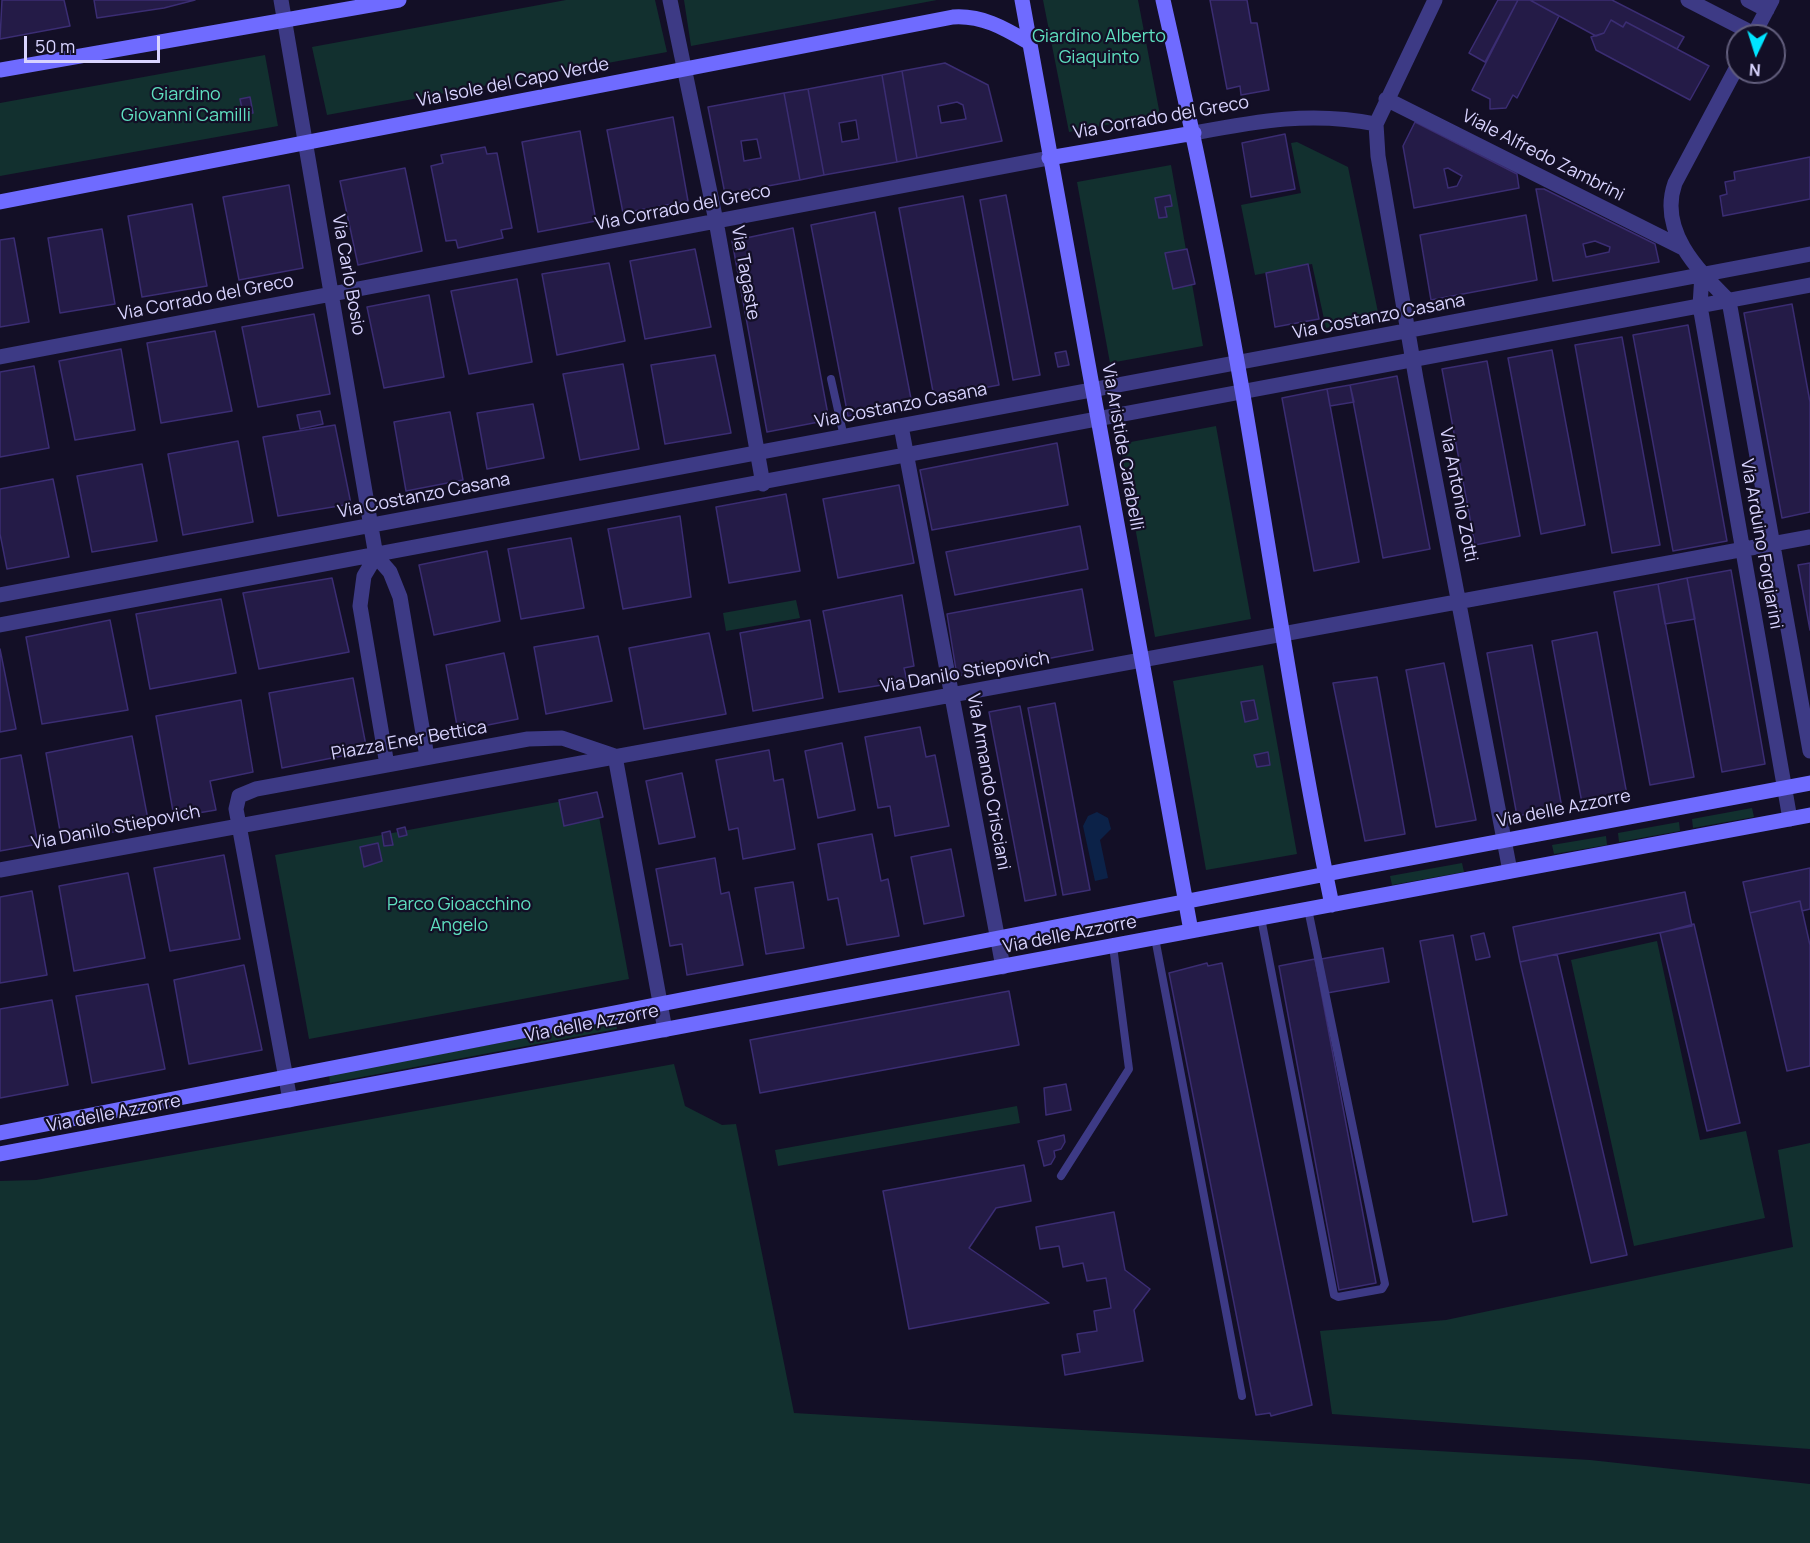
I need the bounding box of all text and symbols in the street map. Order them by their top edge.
scale bar [27,24,164,62]
north arrow [1726,24,1786,84]
park label: Giardino Alberto Giaquinto [1032,26,1166,68]
text: 50 m [35,34,75,58]
street label: Via Isole del Capo Verde [415,54,611,112]
text: N [1748,59,1761,81]
park label: Giardino Giovanni Camilli [121,84,251,127]
street label: Via Corrado del Greco [1071,92,1251,144]
street label: Viale Alfredo Zambrini [1458,106,1628,206]
street label: Via Corrado del Greco [593,180,773,236]
street label: Via Carlo Bosio [327,213,369,337]
street label: Via Tagaste [726,224,764,322]
street label: Via Corrado del Greco [116,270,296,326]
street label: Via Costanzo Casana [1291,290,1467,344]
street label: Via Aristide Carabelli [1097,362,1147,532]
street label: Via Costanzo Casana [813,379,989,433]
street label: Via Antonio Zotti [1434,426,1482,564]
street label: Via Arduino Forgiarini [1735,457,1787,631]
street label: Via Costanzo Casana [336,469,512,523]
street label: Via Danilo Stiepovich [879,647,1051,699]
street label: Via Armando Crisciani [962,692,1014,872]
street label: Piazza Ener Bettica [329,717,489,765]
street label: Via delle Azzorre [1495,785,1633,833]
street label: Via Danilo Stiepovich [30,801,202,855]
park label: Parco Gioacchino Angelo [387,894,531,936]
street label: Via delle Azzorre [1001,911,1139,959]
street label: Via delle Azzorre [523,1000,661,1048]
street label: Via delle Azzorre [45,1090,183,1138]

